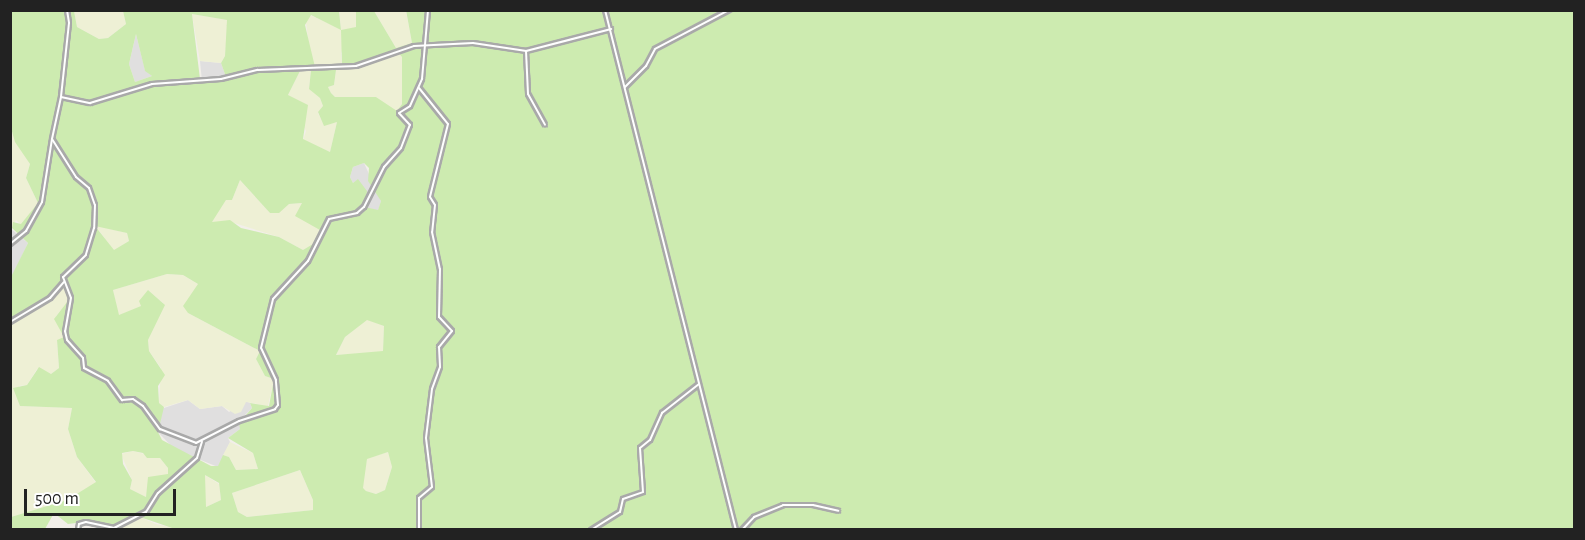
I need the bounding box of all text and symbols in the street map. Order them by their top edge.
scale bar [27,477,178,515]
text: 500 m [35,490,79,508]

